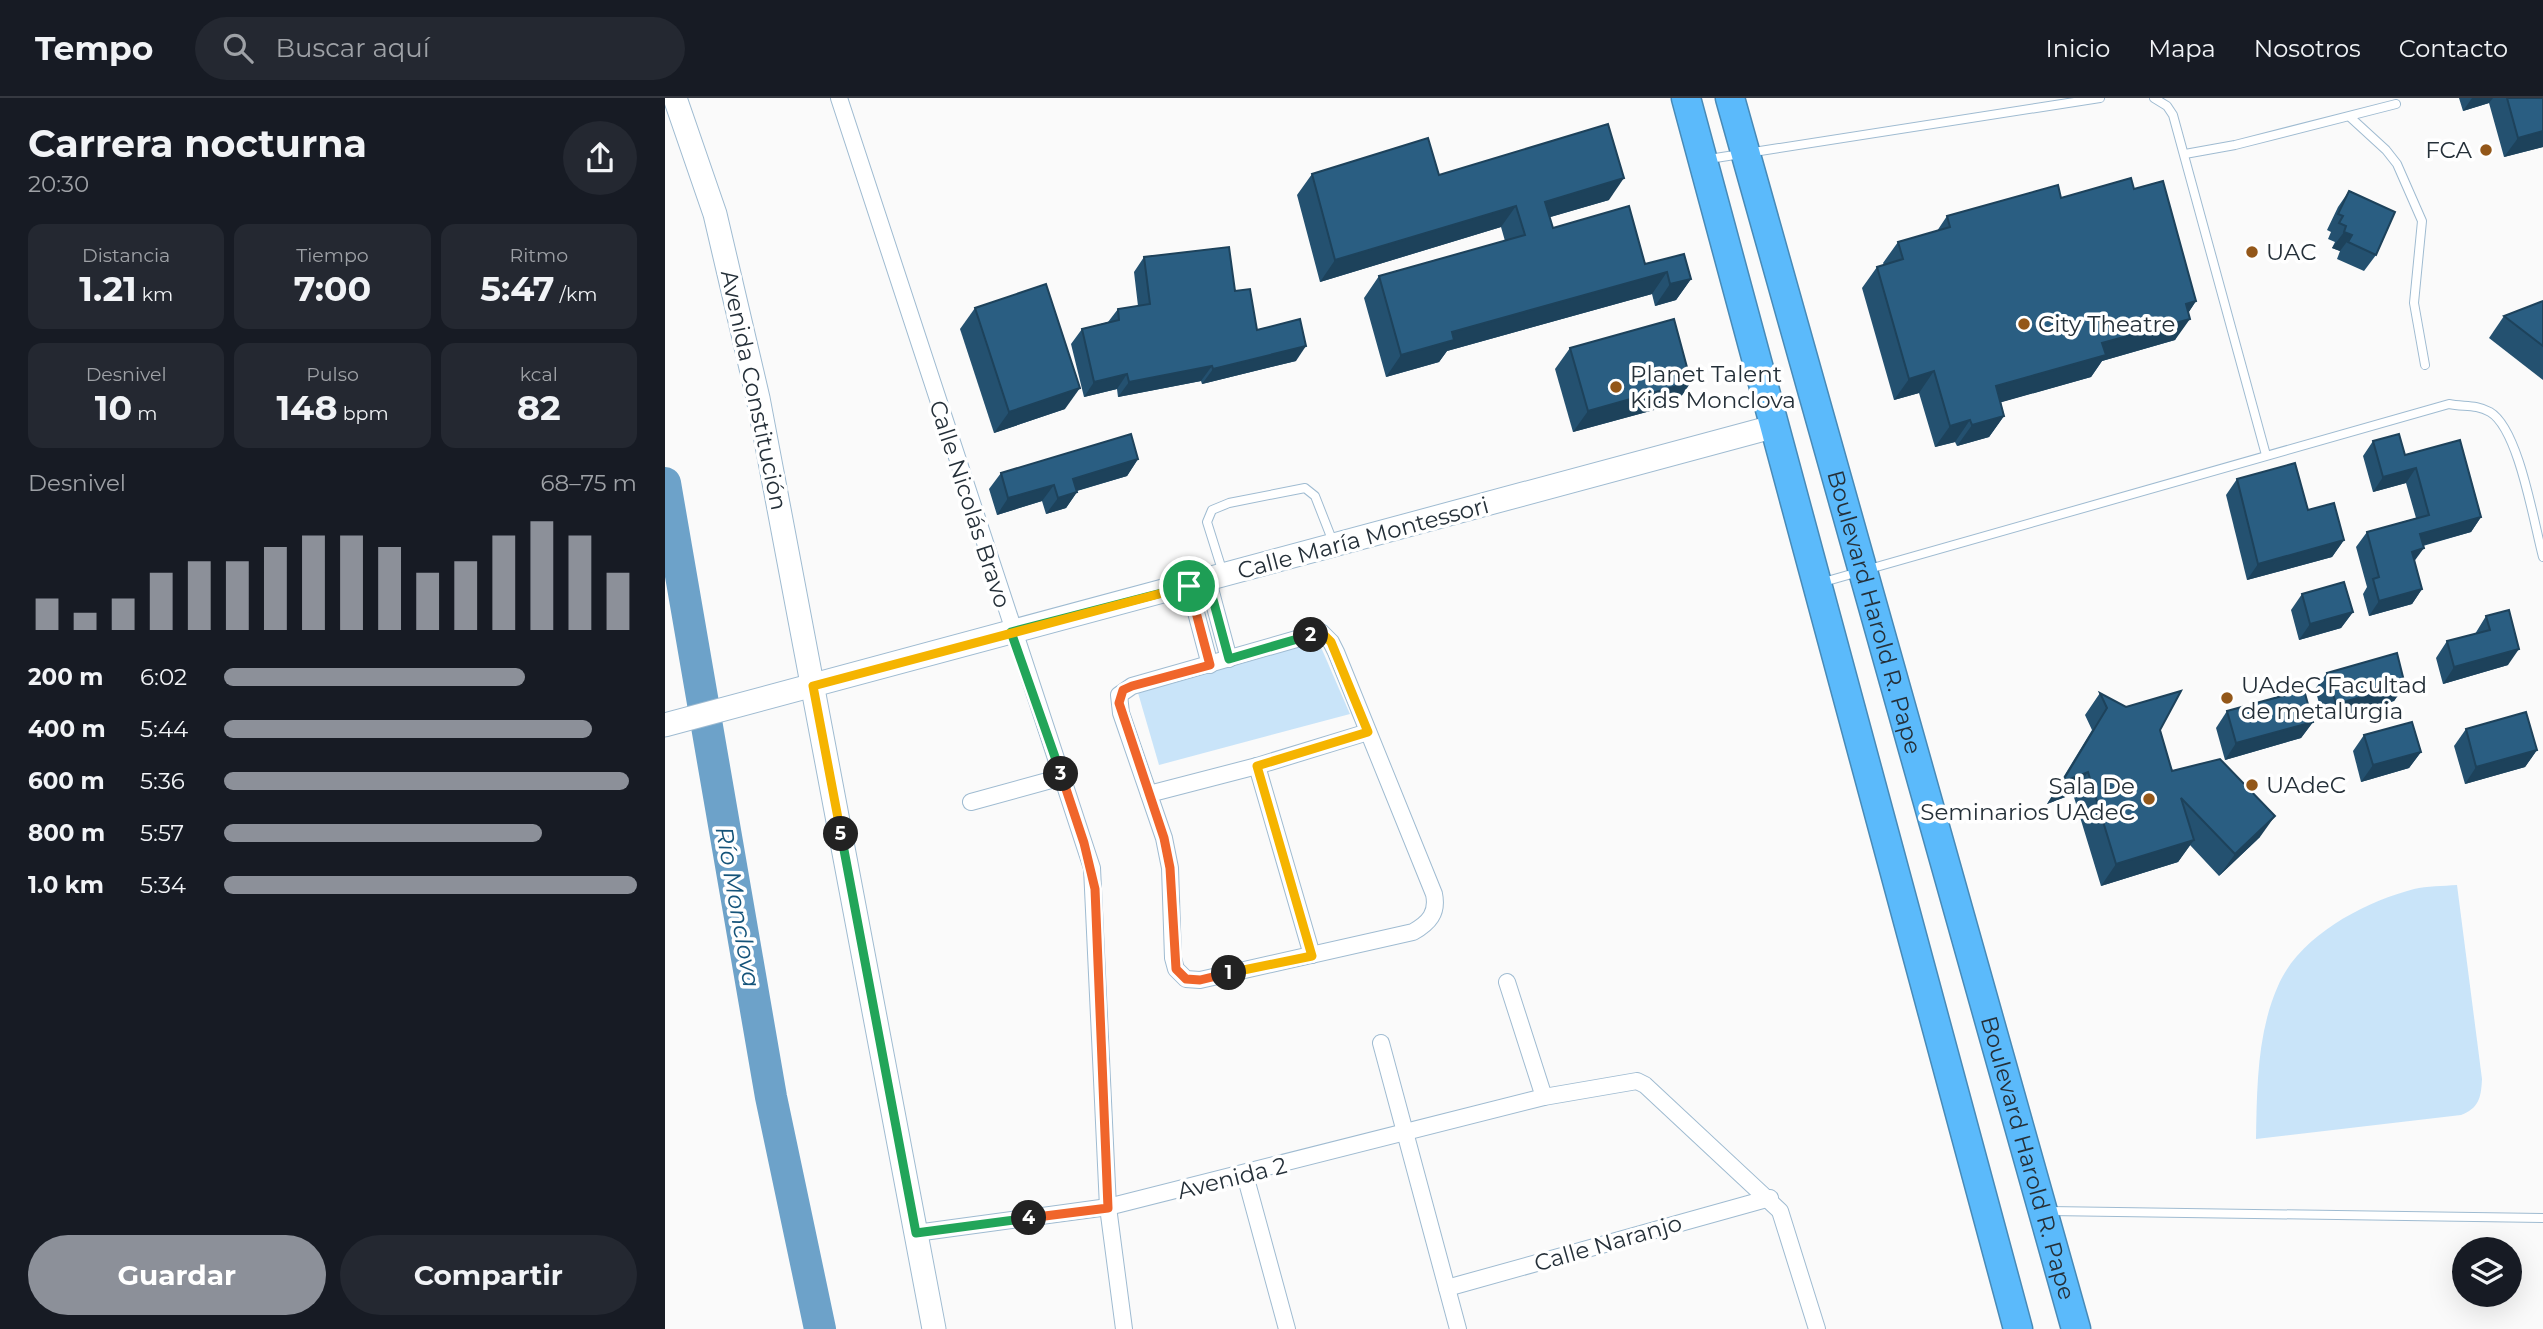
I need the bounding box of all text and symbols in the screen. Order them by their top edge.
search box [195,17,685,80]
text: Tempo [35,28,153,68]
icon: search [219,29,257,67]
text: Buscar aquí [275,32,430,64]
text: Inicio [2045,34,2110,63]
text: Mapa [2148,34,2216,63]
text: Nosotros [2254,34,2361,63]
text: Contacto [2399,34,2508,63]
text: Carrera nocturna [28,120,367,167]
button: share [563,121,637,195]
place label: FCA [2425,136,2473,164]
marker: FCA [2478,142,2494,158]
text: 20:30 [28,170,89,198]
place label: UAC [2266,238,2316,266]
text: Distancia [82,244,170,267]
text: Tiempo [296,244,369,267]
text: Ritmo [510,244,568,267]
marker: UAC [2244,244,2260,260]
text: 1.21 [79,267,137,310]
text: 7:00 [294,267,371,310]
text: 5:47 [480,267,555,310]
street label: Avenida Constitución [715,267,793,513]
text: km [137,283,173,306]
text: /km [555,283,597,306]
place label: City Theatre [2038,310,2175,338]
marker: City Theatre [2016,316,2032,332]
place label: Planet Talent Kids Monclova [1630,360,1796,414]
text: Desnivel [86,363,167,386]
text: Pulso [306,363,359,386]
text: kcal [520,363,558,386]
marker: Planet Talent Kids Monclova [1608,379,1624,395]
text: 10 [95,386,132,429]
text: 148 [276,386,338,429]
text: 82 [517,386,561,429]
street label: Calle Nicolás Bravo [923,397,1017,611]
text: m [132,402,157,425]
text: bpm [338,402,389,425]
street label: Boulevard Harold R. Pape [1821,467,1928,757]
text: Desnivel [28,469,126,497]
text: 68–75 m [540,469,637,497]
street label: Calle María Montessori [1234,491,1492,585]
pin [1159,556,1219,616]
icon: arrive [1170,567,1208,605]
pin: 2 [1293,618,1329,652]
text: 2 [1305,623,1316,646]
text: 200 m [28,663,103,691]
text: 6:02 [140,663,187,691]
place label: UAdeC Facultad de metalurgia [2241,671,2427,725]
marker: UAdeC Facultad de metalurgia [2219,690,2235,706]
text: 400 m [28,715,106,743]
text: 5:44 [140,715,188,743]
pin: 3 [1043,756,1079,792]
text: 3 [1055,762,1066,785]
text: 600 m [28,767,105,795]
text: 5:36 [140,767,185,795]
place label: UAdeC [2266,771,2346,799]
place label: Sala De Seminarios UAdeC [1920,772,2135,826]
marker: UAdeC [2244,777,2260,793]
marker: Sala De Seminarios UAdeC [2141,791,2157,807]
pin: 5 [823,816,859,852]
text: 800 m [28,819,105,847]
text: 5:57 [140,819,184,847]
text: 5 [835,822,846,845]
water label: Río Monclova [710,824,766,990]
text: 1.0 km [28,871,104,899]
text: 5:34 [140,871,186,899]
pin: 1 [1211,956,1247,990]
text: 1 [1225,961,1232,984]
street label: Boulevard Harold R. Pape [1975,1013,2081,1303]
street label: Avenida 2 [1174,1151,1290,1205]
pin: 4 [1011,1200,1047,1236]
text: 4 [1022,1206,1035,1229]
street label: Calle Naranjo [1531,1209,1685,1277]
button: Guardar [28,1235,326,1315]
button: Compartir [340,1235,637,1315]
map controls [2452,1237,2522,1307]
button: layers [2452,1237,2522,1307]

